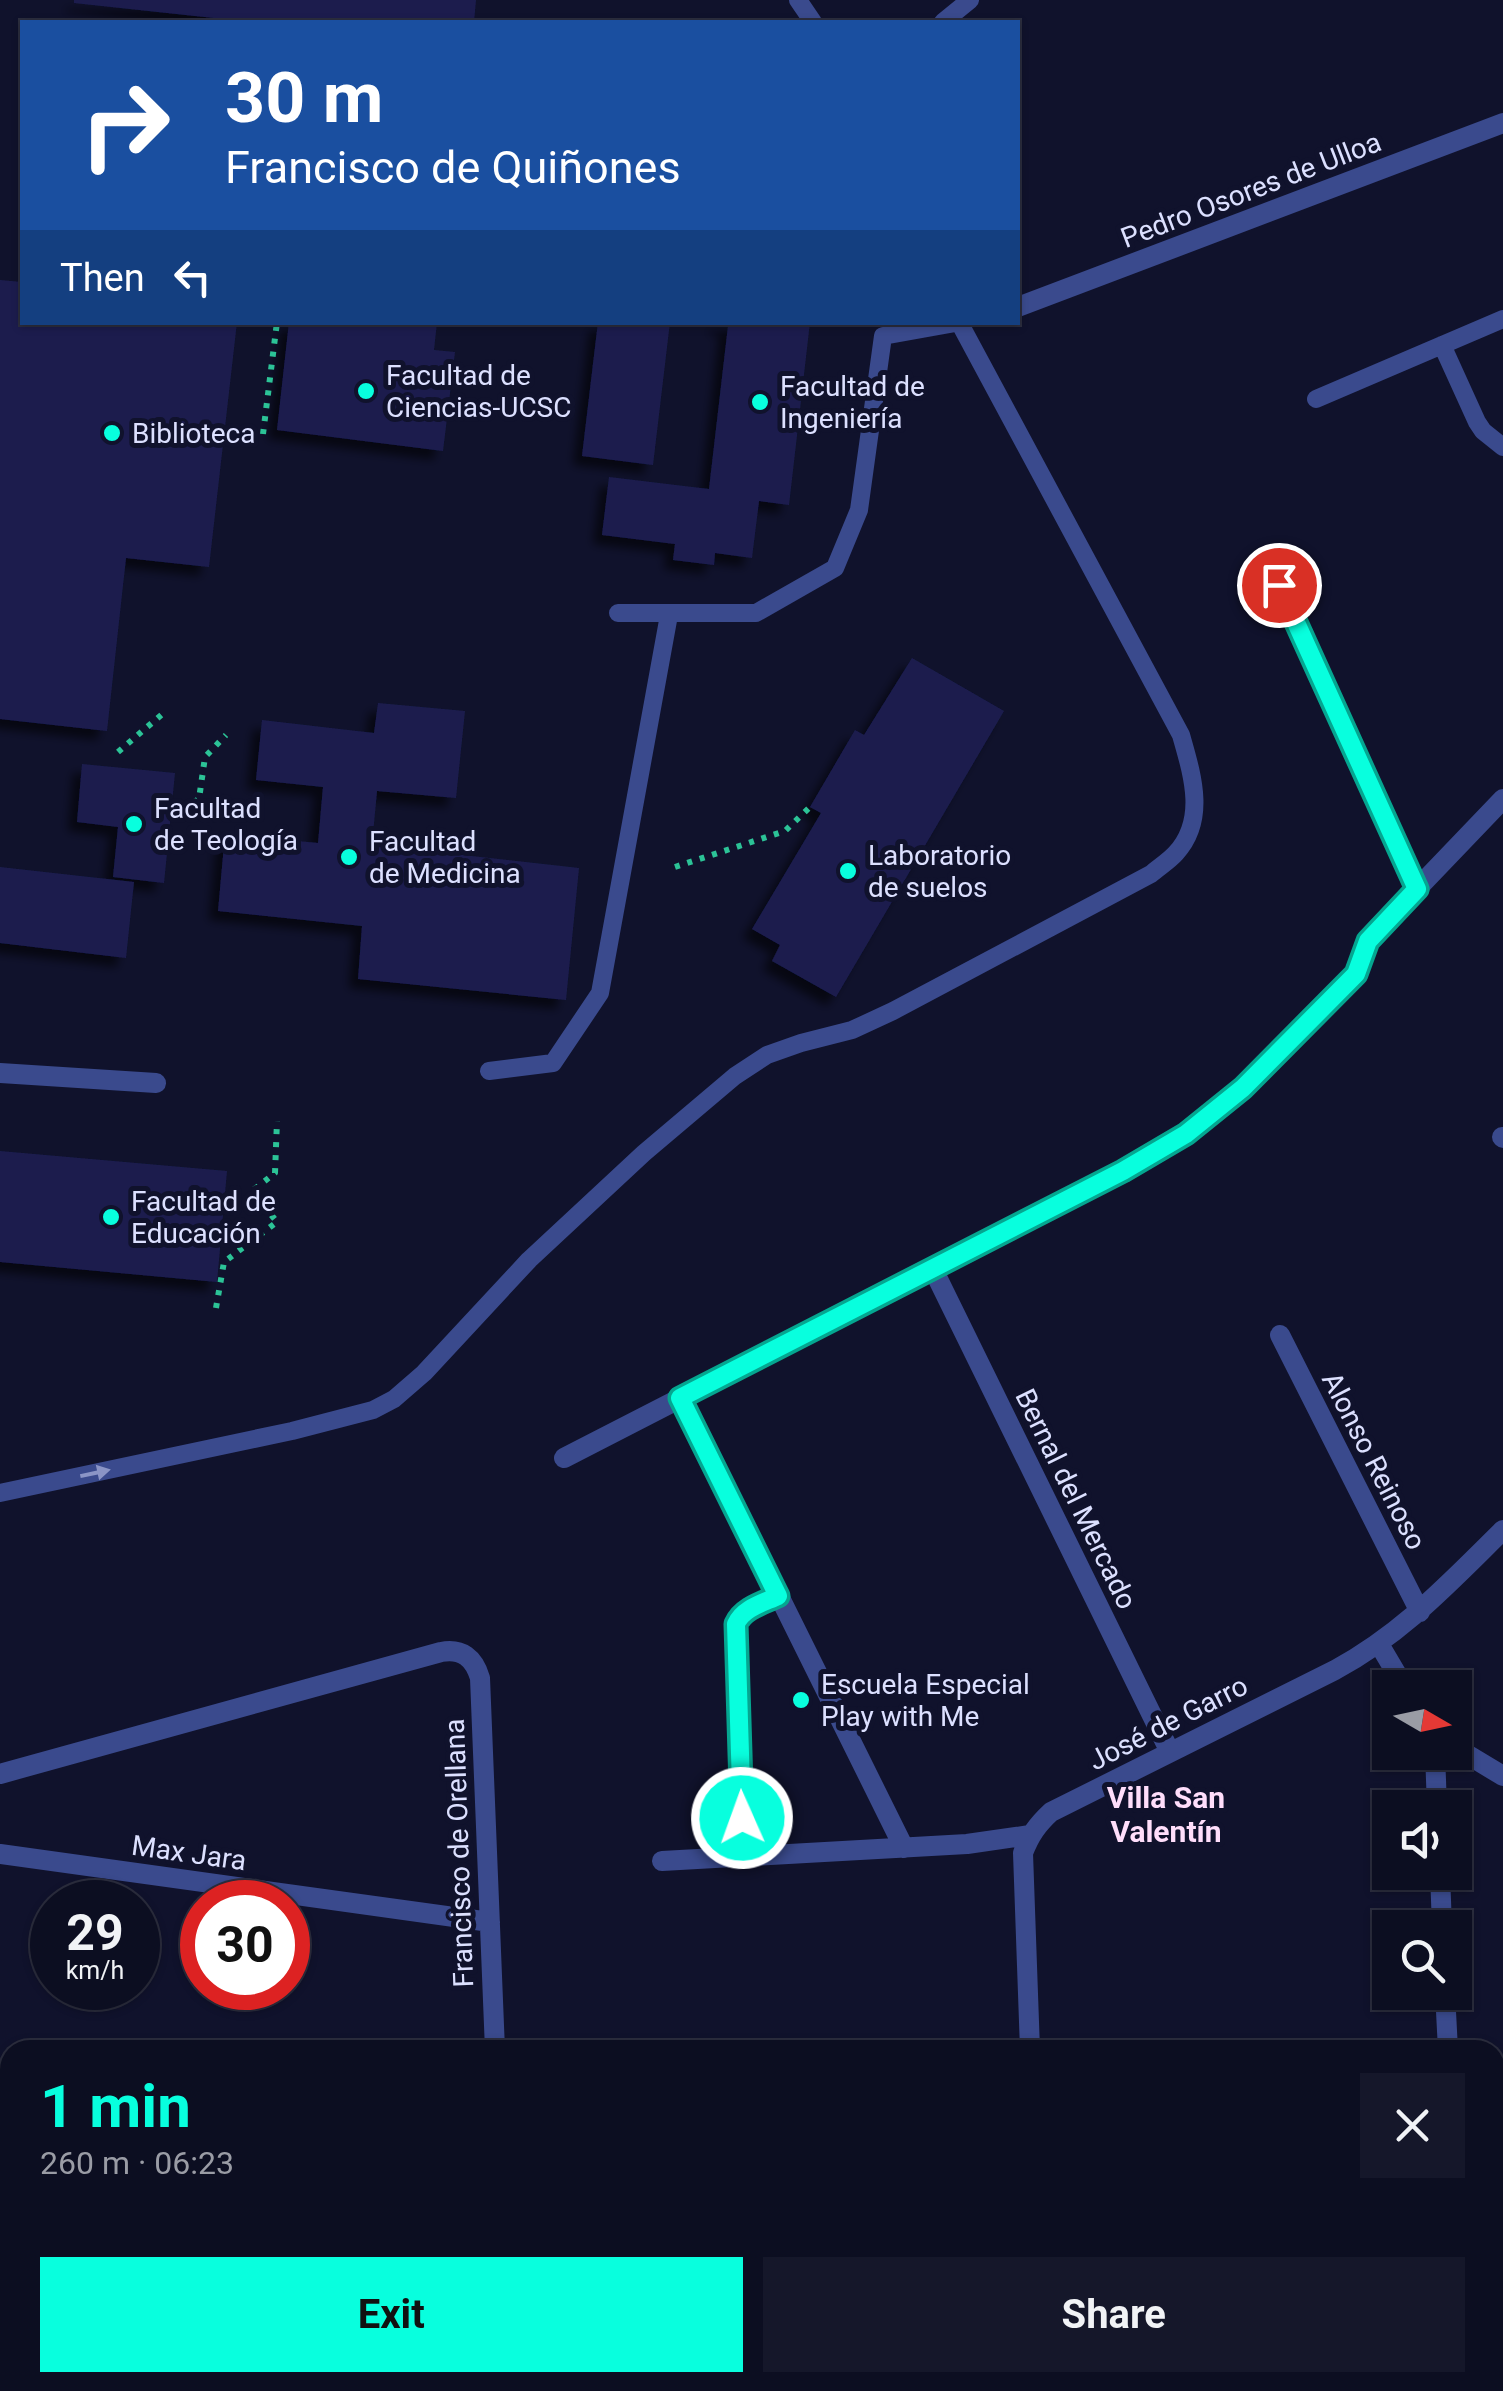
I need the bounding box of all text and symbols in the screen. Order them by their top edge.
text: 30 m [225,57,383,139]
icon: right [60,60,190,190]
street label: Pedro Osores de Ulloa [1116,125,1386,255]
text: Francisco de Quiñones [225,141,681,194]
icon: left [165,250,220,305]
text: Then [60,256,145,300]
place label: Facultad de Ciencias-UCSC [386,359,571,424]
place label: Facultad de Ingeniería [780,370,925,435]
marker: Facultad de Ciencias-UCSC [355,380,377,402]
marker: Facultad de Ingeniería [749,391,771,413]
place label: Biblioteca [132,417,255,450]
marker: Biblioteca [101,422,123,444]
pin [1237,543,1322,628]
icon: arrive [1252,558,1307,613]
place label: Facultad de Teología [154,792,298,857]
marker: Facultad de Teología [123,813,145,835]
place label: Facultad de Medicina [369,825,521,890]
place label: Laboratorio de suelos [868,839,1011,904]
marker: Facultad de Medicina [338,846,360,868]
marker: Laboratorio de suelos [837,860,859,882]
place label: Facultad de Educación [131,1185,276,1250]
marker: Facultad de Educación [100,1206,122,1228]
street label: Alonso Reinoso [1315,1367,1433,1555]
street label: Bernal del Mercado [1008,1384,1144,1614]
one-way arrow [80,1465,111,1481]
place label: Escuela Especial Play with Me [821,1668,1030,1733]
street label: José de Garro [1083,1669,1253,1777]
north arrow [1372,1670,1472,1770]
map controls [1372,1670,1472,2010]
marker: Escuela Especial Play with Me [790,1689,812,1711]
street label: Francisco de Orellana [438,1718,480,1988]
position arrow [690,1766,794,1870]
district label: Villa San Valentín [1107,1780,1225,1849]
button: sound [1372,1790,1472,1890]
street label: Max Jara [130,1829,248,1877]
speed limit sign: 30 [180,1880,310,2010]
text: 29 [66,1904,124,1962]
button: search [1372,1910,1472,2010]
text: km/h [66,1956,124,1985]
text: 1 min [40,2071,191,2142]
button: close [1360,2073,1465,2178]
text: 260 m · 06:23 [40,2144,234,2182]
button: Exit [40,2257,743,2372]
button: Share [763,2257,1465,2372]

